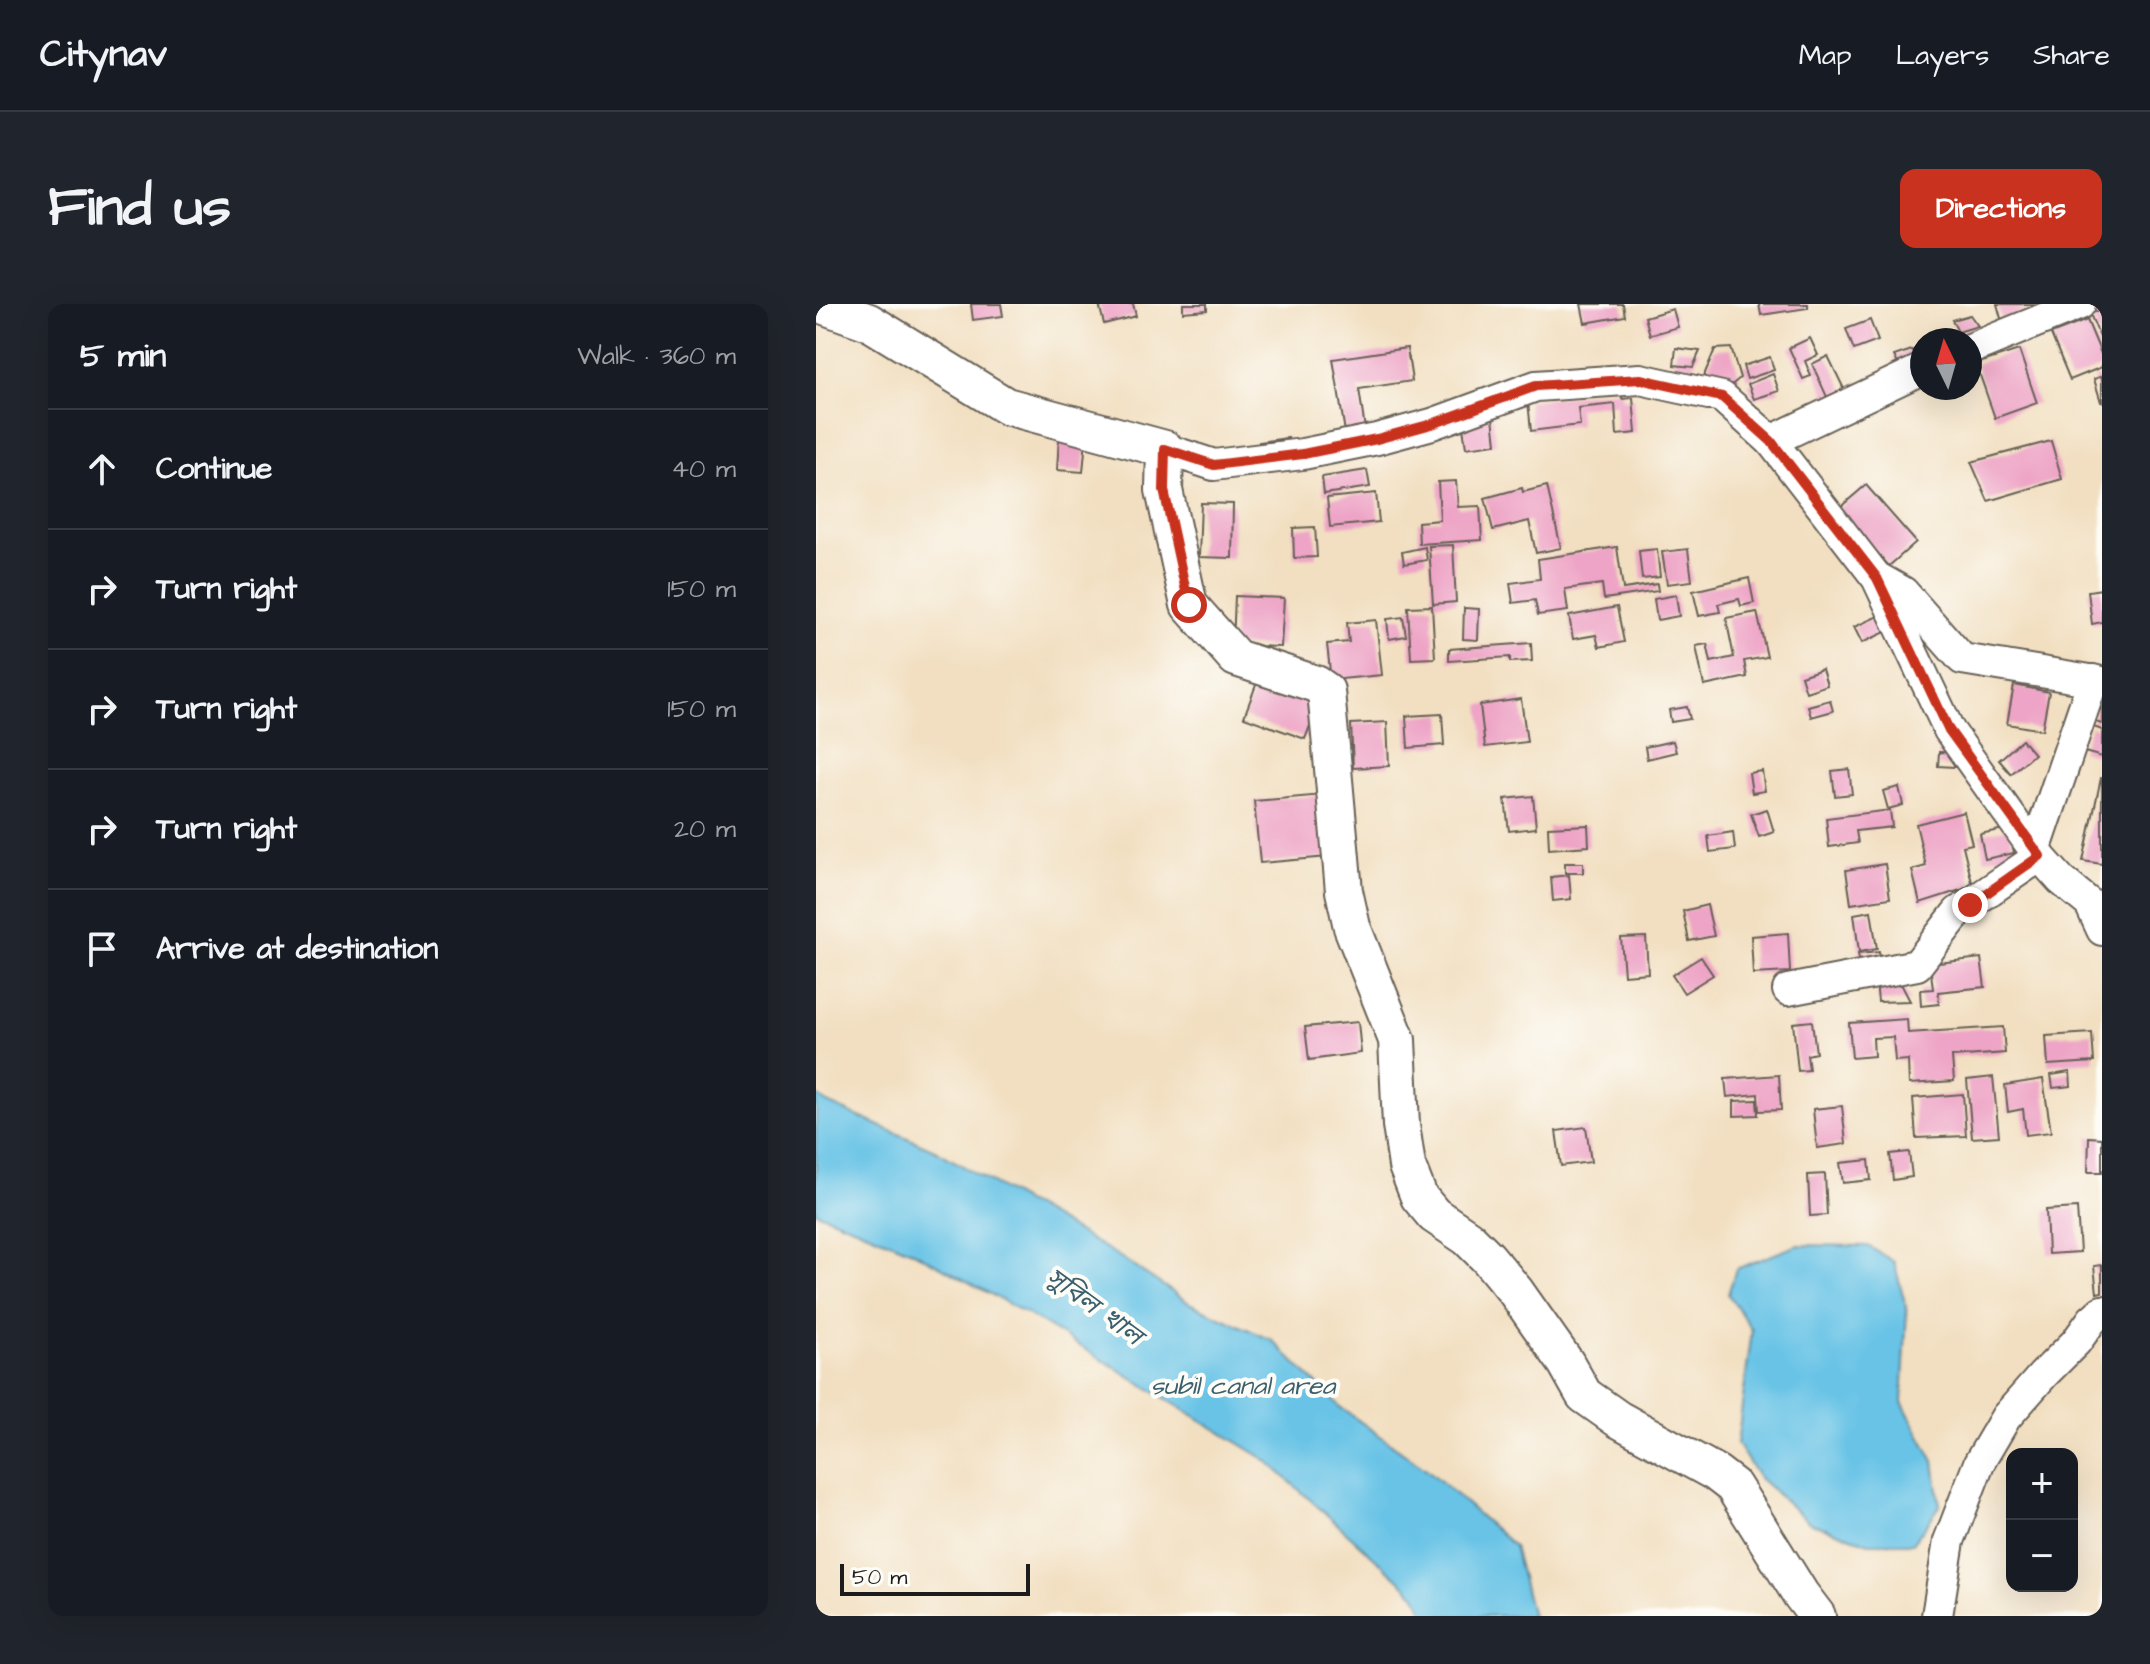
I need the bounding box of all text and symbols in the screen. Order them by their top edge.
text: Citynav [40,29,167,81]
text: Map [1799,36,1852,75]
text: Layers [1896,36,1989,75]
text: Share [2033,36,2110,75]
text: Find us [48,169,231,247]
button: Directions [1900,169,2102,248]
north arrow [1910,328,1982,400]
text: 5 min [80,332,166,380]
text: Walk · 360 m [577,338,736,374]
icon: ahead [80,447,124,491]
text: Continue [156,448,272,490]
text: 40 m [671,451,736,487]
icon: right [80,567,124,611]
text: Turn right [156,568,297,610]
text: 150 m [667,571,736,607]
route start [1171,587,1207,623]
icon: right [80,687,124,731]
text: Turn right [156,688,297,730]
text: 150 m [667,691,736,727]
icon: right [80,807,124,851]
text: Turn right [156,808,297,850]
text: 20 m [674,811,736,847]
route end [1952,887,1988,923]
icon: arrive [80,927,124,971]
text: Arrive at destination [156,928,438,970]
water label: সুবিল খাল [1039,1260,1154,1357]
water label: subil canal area [1151,1368,1337,1404]
map controls [2006,1448,2078,1592]
button: + [2006,1448,2078,1520]
button: − [2006,1520,2078,1592]
scale bar [840,1560,1030,1596]
text: 50 m [852,1562,907,1593]

